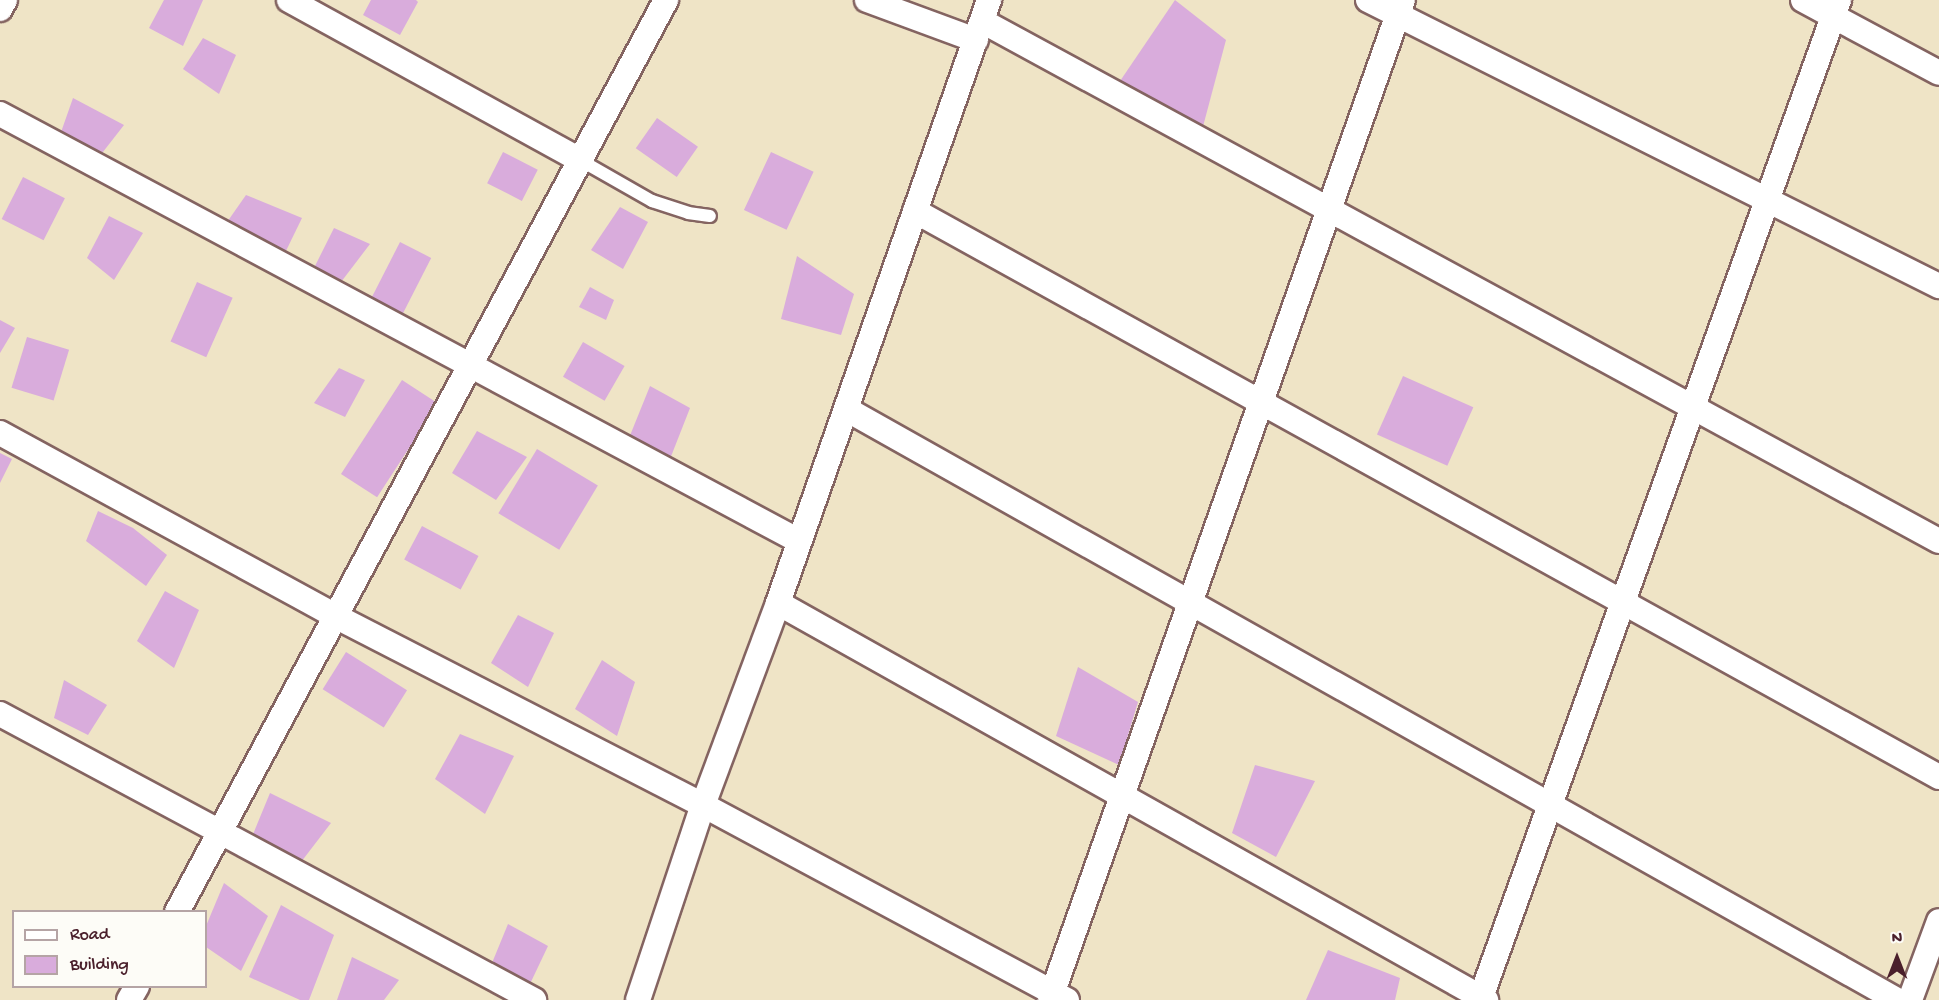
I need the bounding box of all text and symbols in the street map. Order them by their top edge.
legend [12,910,207,988]
text: Road [70,925,109,946]
north arrow [1867,928,1927,988]
text: N [1892,930,1902,949]
text: Building [70,955,129,976]

